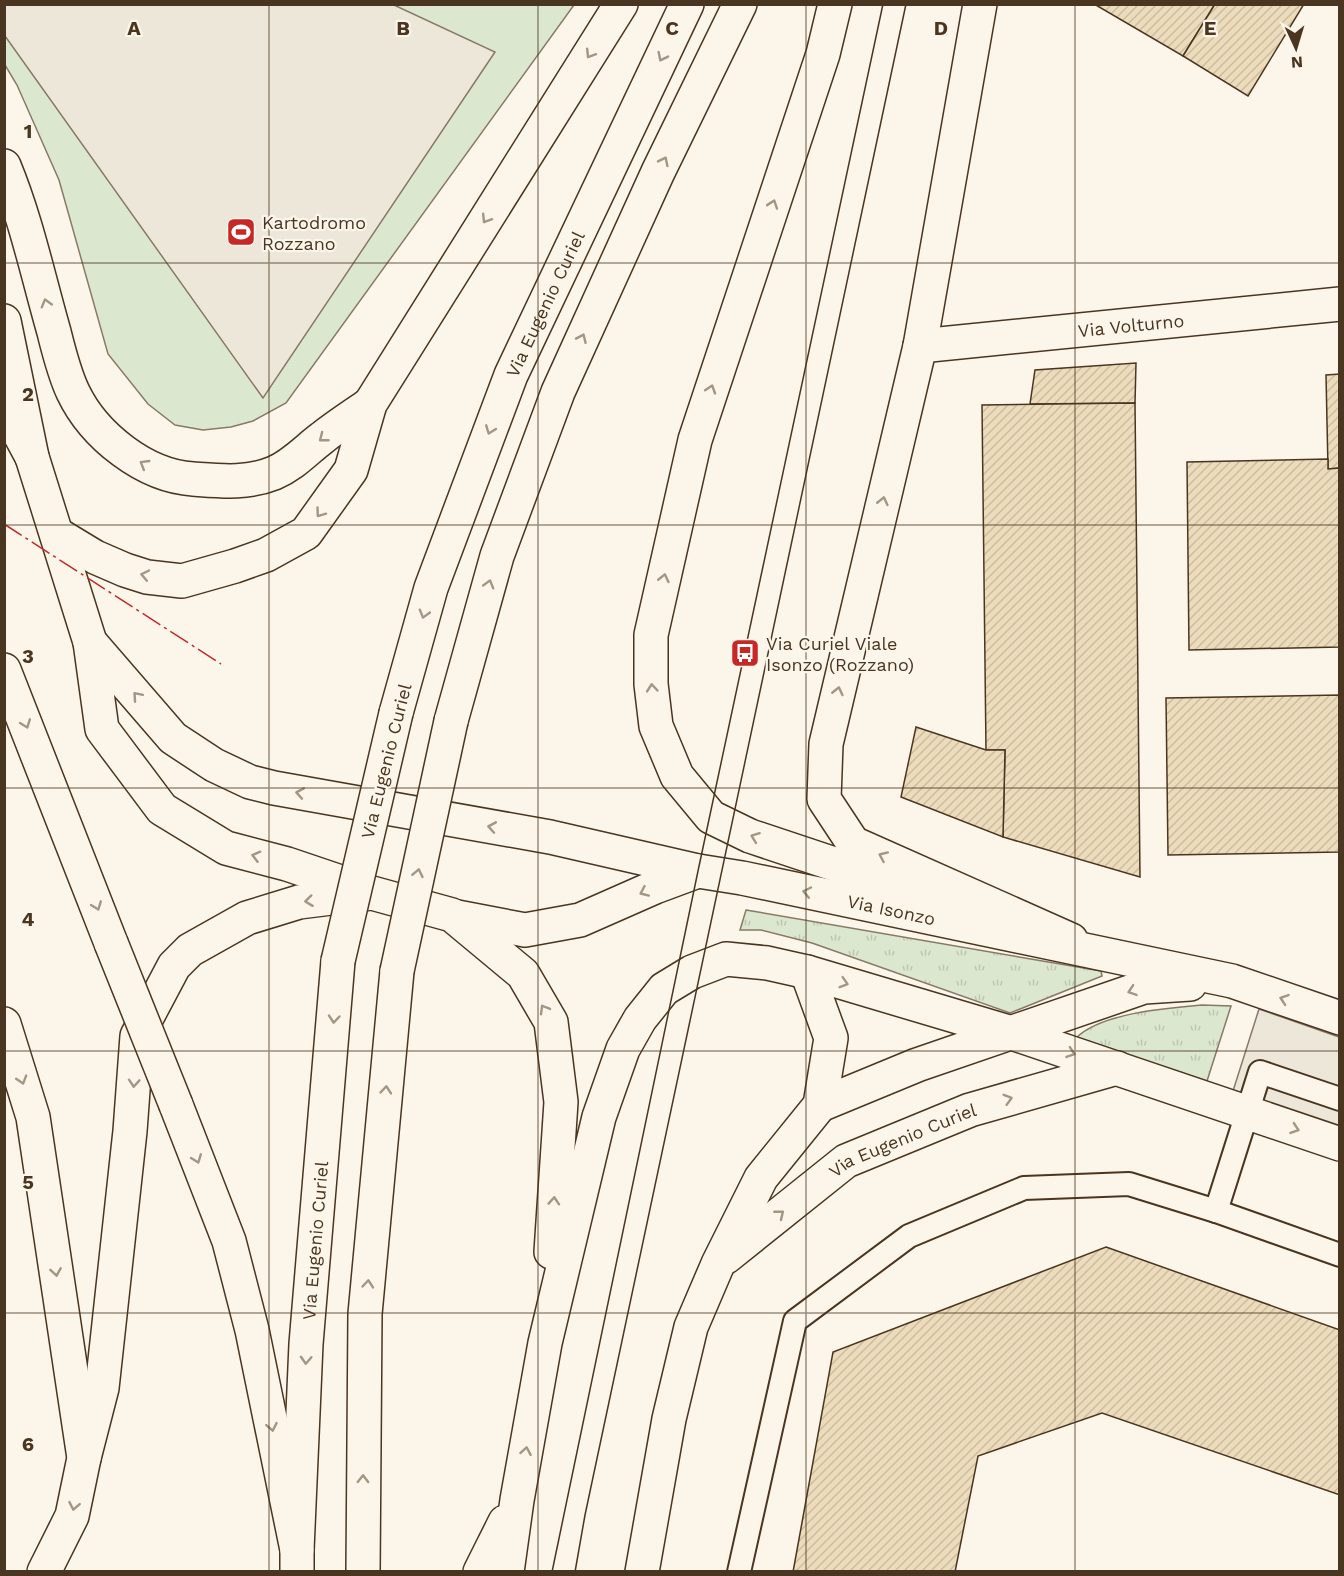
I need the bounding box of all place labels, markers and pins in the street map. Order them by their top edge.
place label: Kartodromo Rozzano [262,212,366,254]
sports icon: Kartodromo Rozzano [225,216,257,248]
place label: Via Curiel Viale Isonzo (Rozzano) [766,633,914,675]
bus stop icon: Via Curiel Viale Isonzo (Rozzano) [729,637,761,669]

